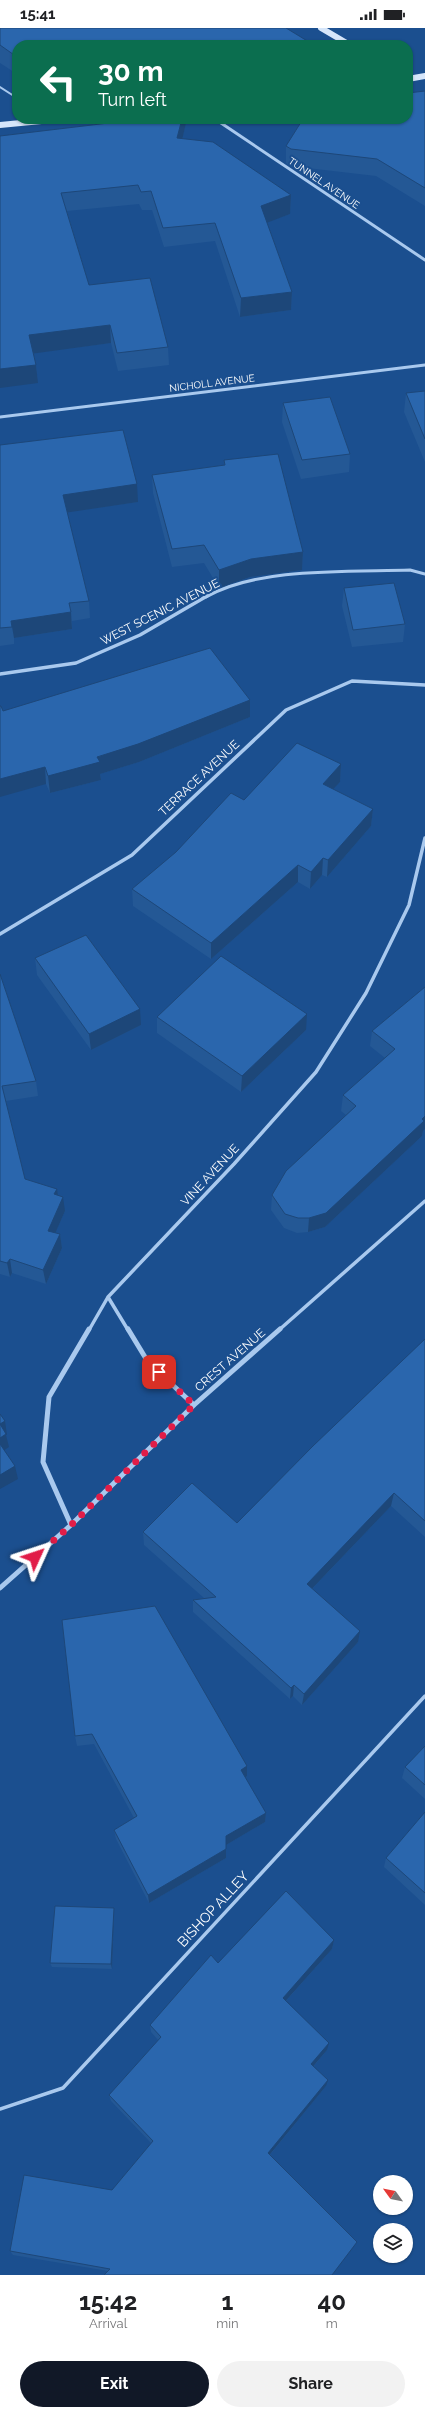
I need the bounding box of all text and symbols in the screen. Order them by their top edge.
text: 15:41 [20,5,55,23]
text: 30 m [98,55,164,88]
icon: left [32,56,84,108]
text: Turn left [98,89,167,110]
street label: TUNNEL AVENUE [286,155,362,211]
street label: NICHOLL AVENUE [169,372,255,394]
street label: WEST SCENIC AVENUE [98,576,222,648]
street label: TERRACE AVENUE [156,737,242,819]
street label: VINE AVENUE [178,1141,242,1209]
street label: CREST AVENUE [192,1326,268,1394]
pin [142,1355,176,1389]
icon: arrive [148,1361,170,1383]
position arrow [14,1536,56,1578]
street label: BISHOP ALLEY [174,1868,252,1950]
north arrow [373,2175,413,2215]
map controls [373,2175,413,2263]
button: layers [373,2223,413,2263]
text: 15:42 [79,2287,137,2316]
text: 1 [221,2287,233,2316]
text: 40 [318,2287,346,2316]
text: Arrival [89,2316,127,2331]
text: min [216,2316,239,2331]
text: m [326,2316,338,2331]
button: Exit [20,2361,209,2407]
button: Share [217,2361,405,2407]

